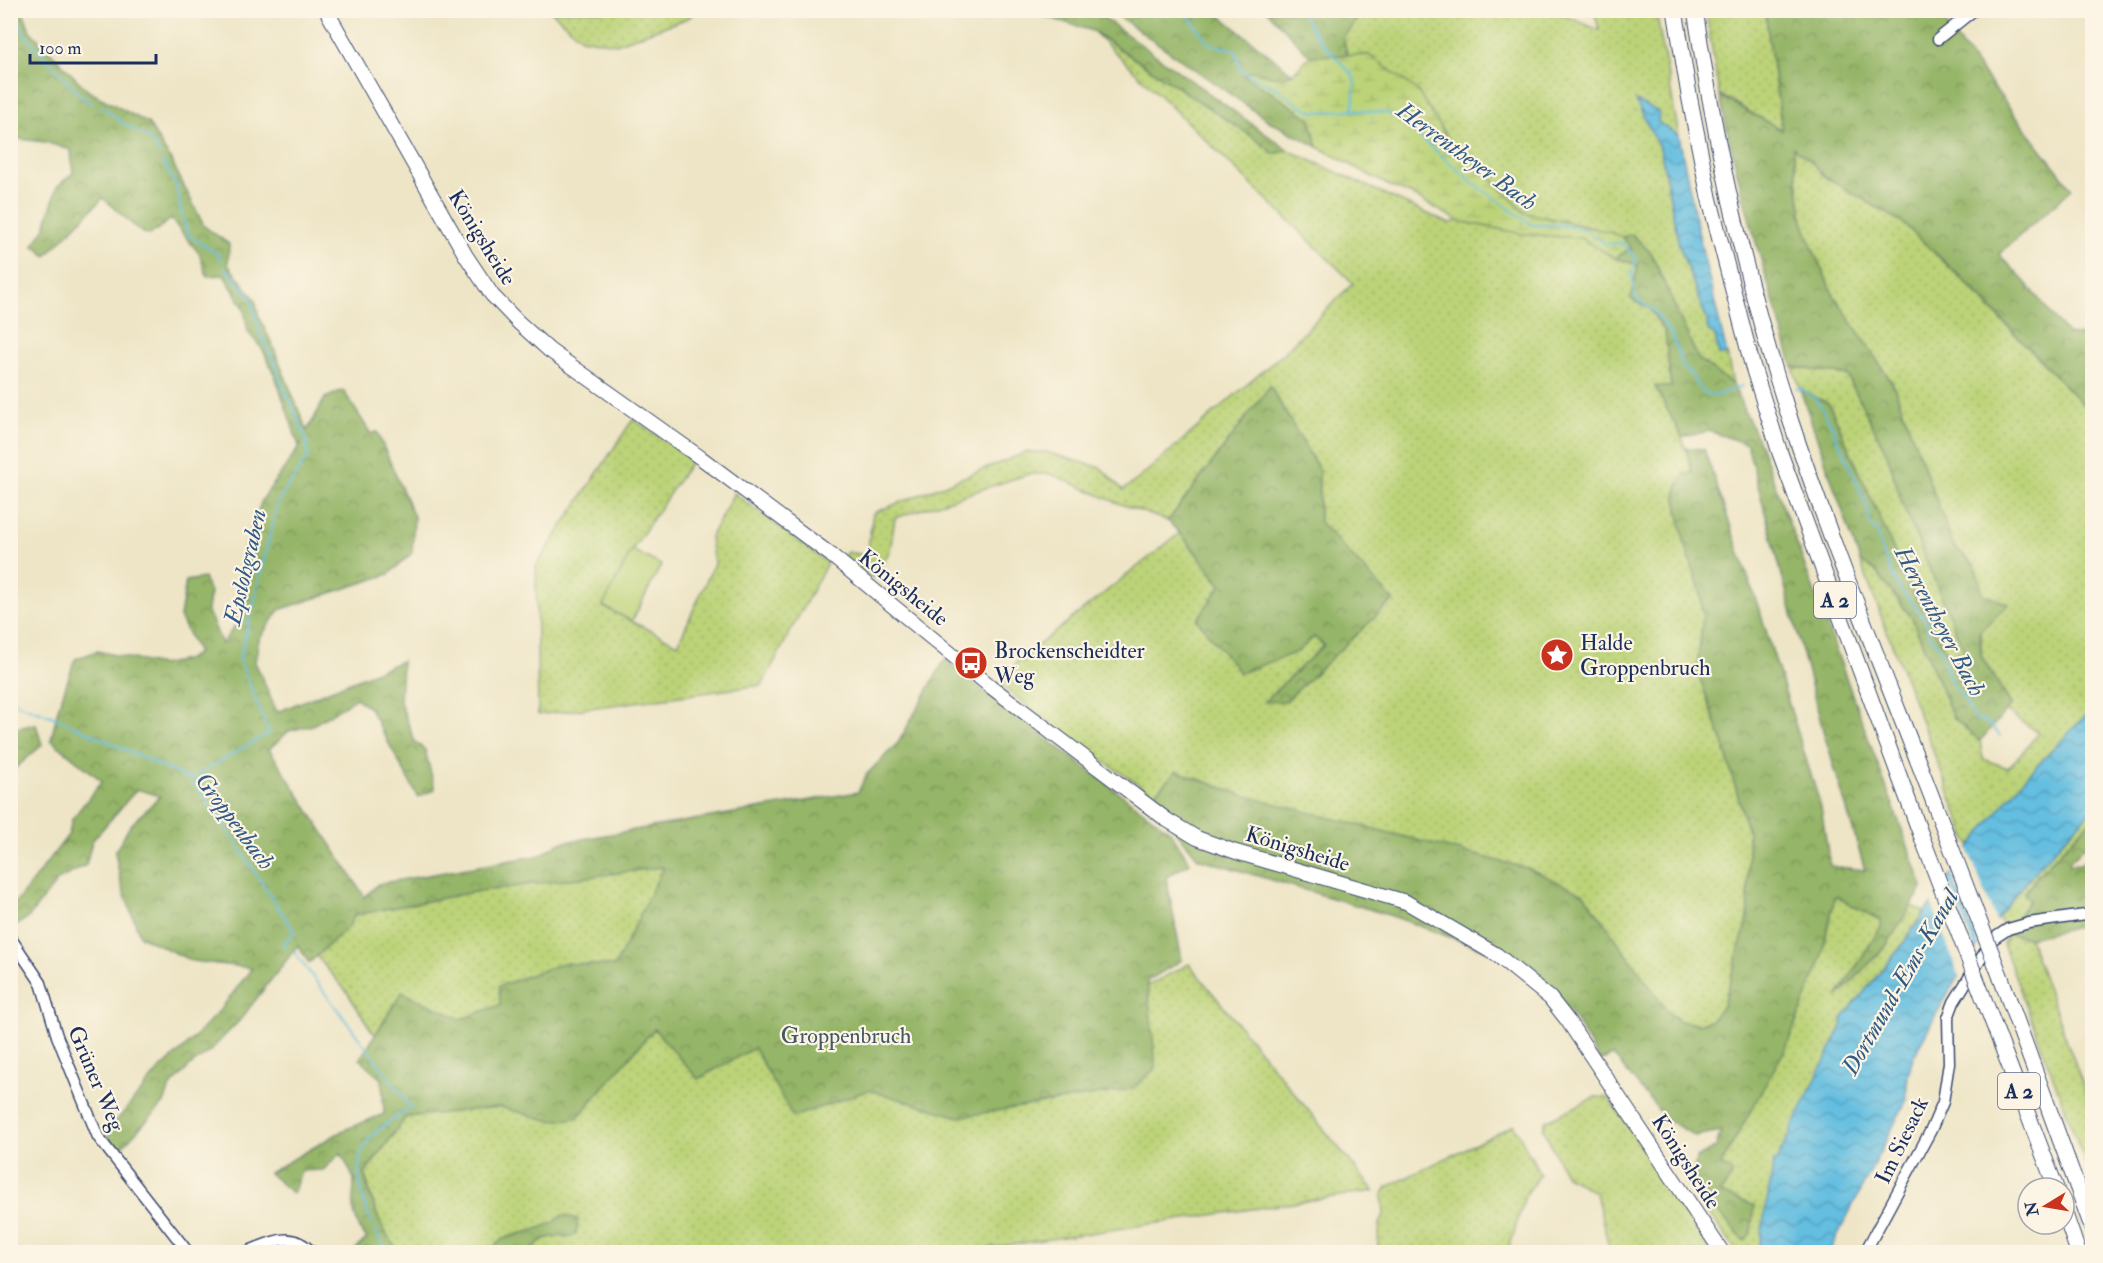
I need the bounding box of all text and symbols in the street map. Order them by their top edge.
scale bar [30,27,156,65]
text: 100 m [39,37,82,60]
water label: Herrentheyer Bach [1390,94,1543,218]
street label: Königsheide [442,184,523,291]
water label: Epslohgraben [217,506,274,630]
water label: Herrentheyer Bach [1886,540,1992,702]
street label: Königsheide [853,543,954,633]
road number: A 2 [1814,582,1856,618]
place label: Halde Groppenbruch [1580,629,1711,683]
place label: Brockenscheidter Weg [993,637,1146,690]
place icon: Halde Groppenbruch [1539,637,1575,673]
bus stop icon: Brockenscheidter Weg [953,645,989,681]
water label: Groppenbach [188,766,281,876]
street label: Königsheide [1242,820,1353,878]
water label: Dortmund-Ems-Kanal [1834,882,1967,1081]
street label: Grüner Weg [61,1021,131,1136]
park label: Groppenbruch [781,1022,912,1051]
road number: A 2 [1998,1073,2040,1109]
street label: Im Siesack [1869,1092,1935,1189]
street label: Königsheide [1645,1109,1727,1214]
north arrow [2016,1176,2076,1236]
text: N [2021,1199,2044,1219]

